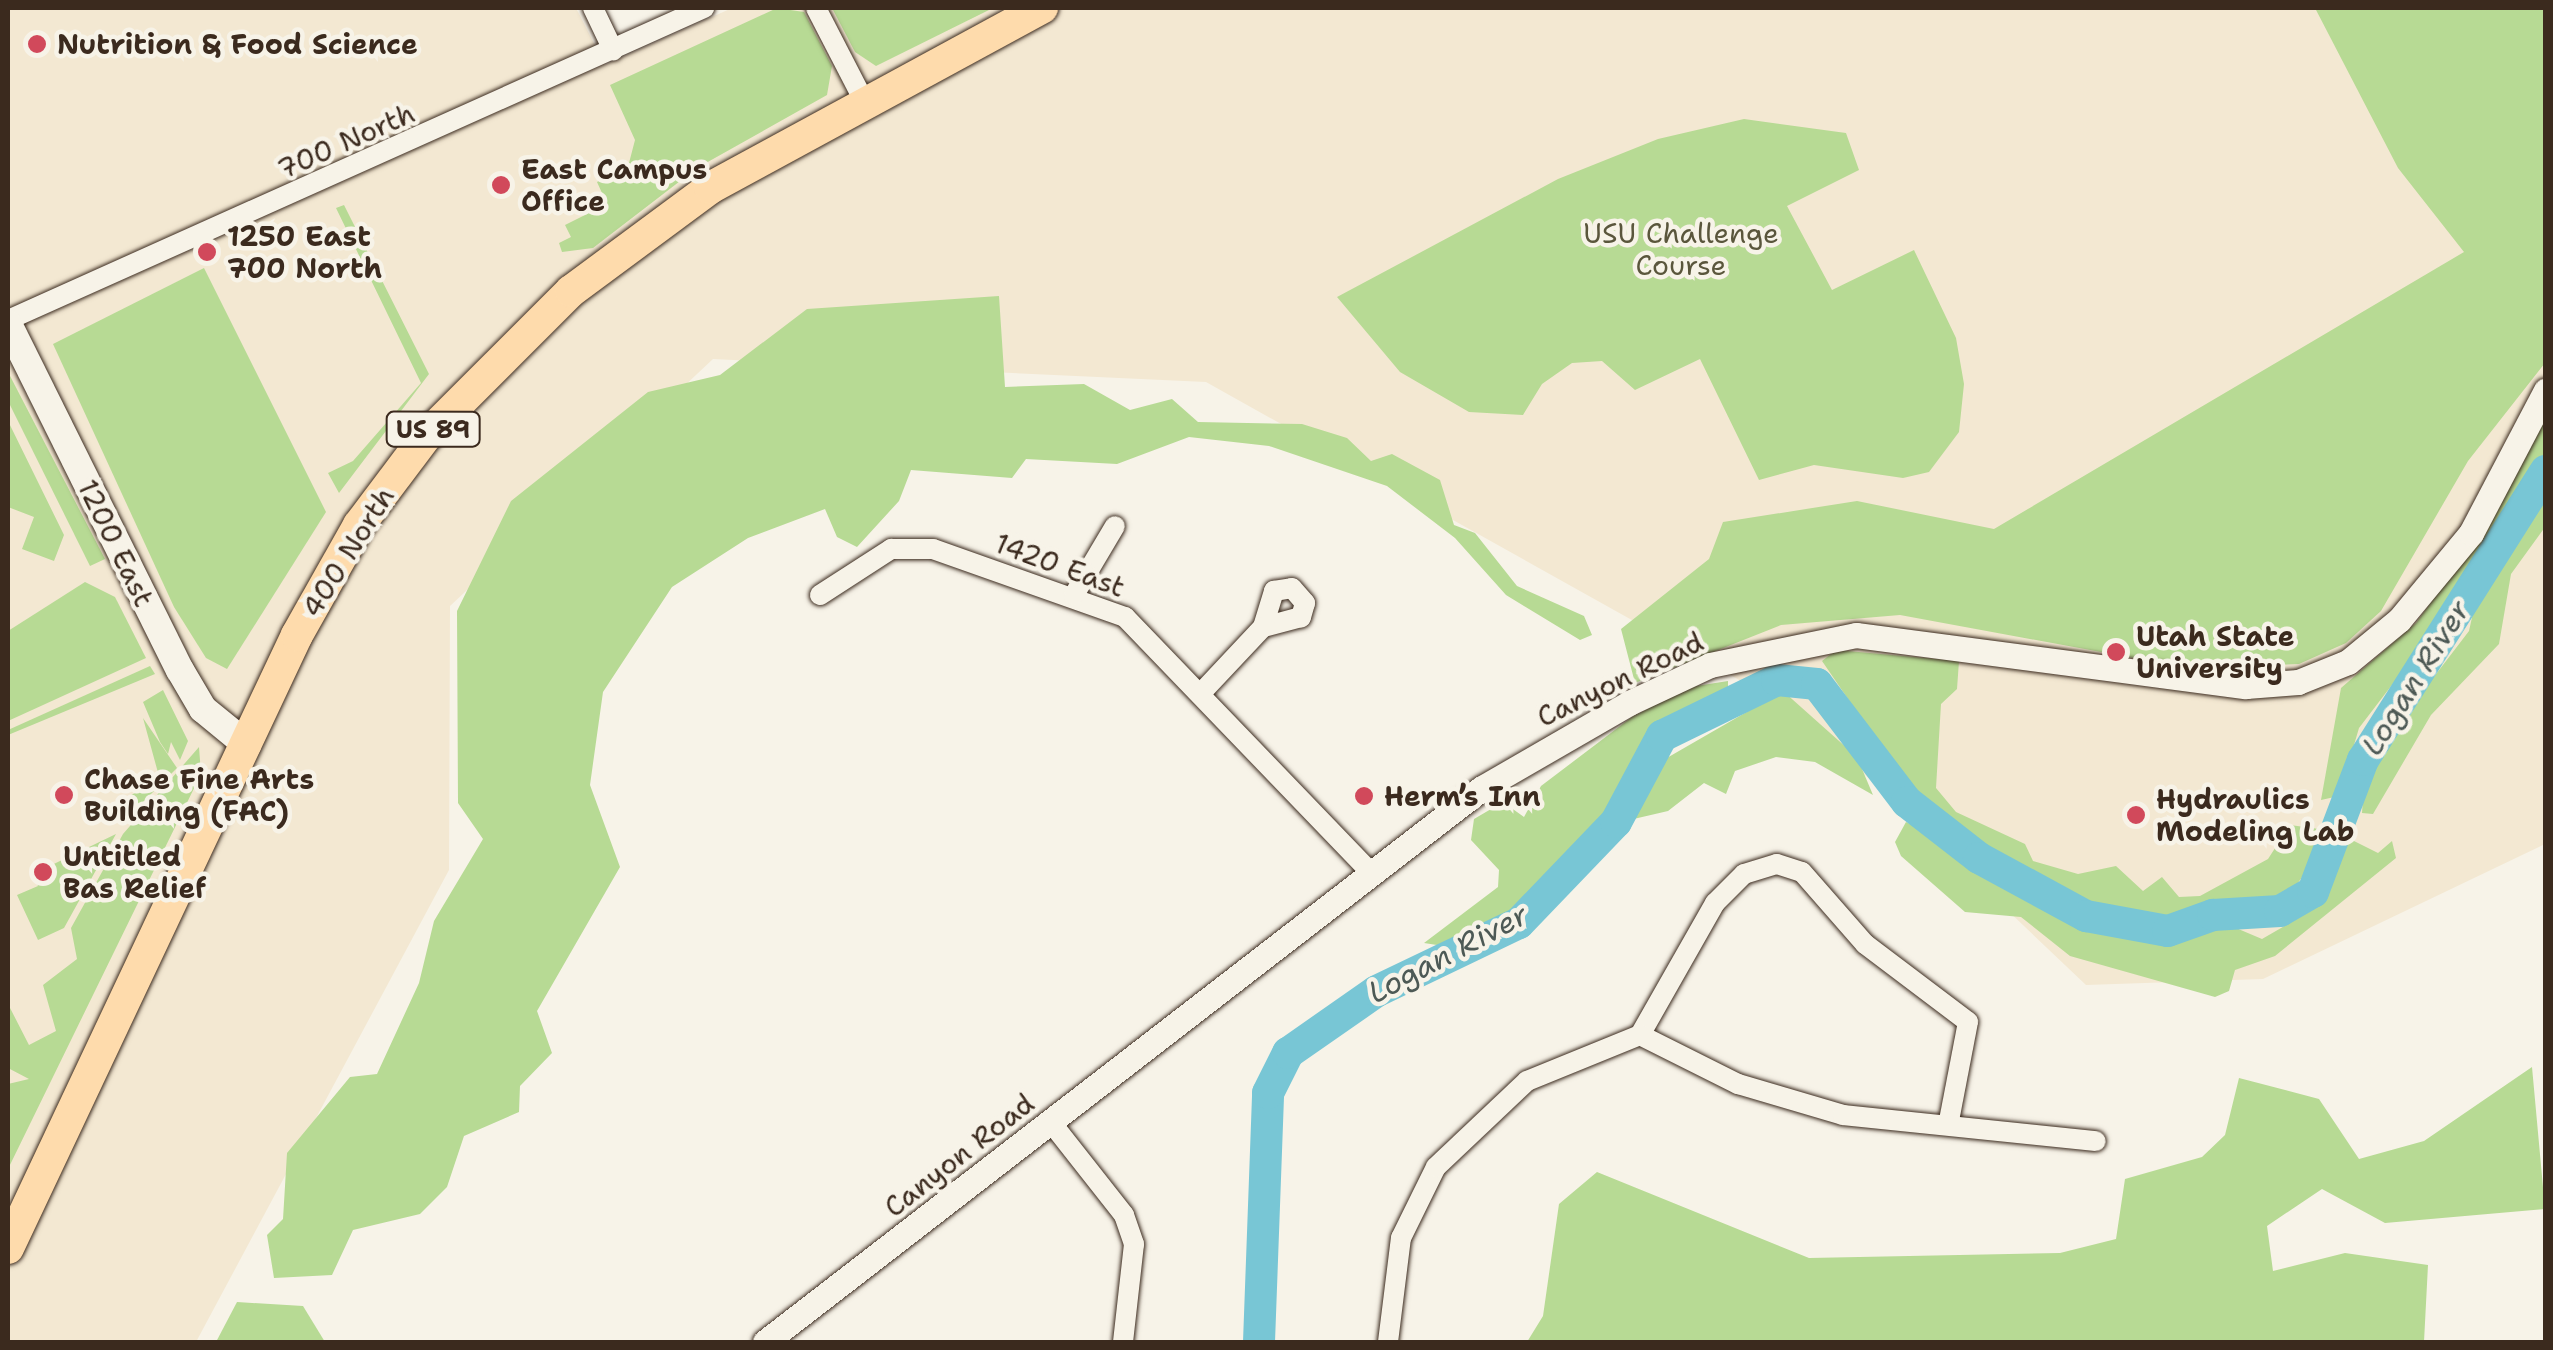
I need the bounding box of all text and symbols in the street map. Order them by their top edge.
place label: Nutrition & Food Science [57,27,418,61]
marker: Nutrition & Food Science [26,33,48,55]
street label: 700 North [272,96,420,186]
place label: East Campus Office [521,152,707,218]
marker: East Campus Office [490,174,512,196]
park label: USU Challenge Course [1583,216,1779,282]
place label: 1250 East 700 North [227,219,382,285]
marker: 1250 East 700 North [196,241,218,263]
road number: US 89 [386,409,480,449]
street label: 1200 East [71,474,161,612]
street label: 400 North [295,481,401,623]
street label: 1420 East [990,526,1130,604]
water label: Logan River [2354,594,2478,762]
place label: Utah State University [2136,619,2294,685]
street label: Canyon Road [1531,624,1709,734]
marker: Utah State University [2105,641,2127,663]
place label: Chase Fine Arts Building (FAC) [84,762,314,828]
place label: Herm’s Inn [1384,779,1541,813]
place label: Hydraulics Modeling Lab [2156,782,2354,848]
marker: Chase Fine Arts Building (FAC) [53,784,75,806]
marker: Herm’s Inn [1353,785,1375,807]
marker: Hydraulics Modeling Lab [2125,804,2147,826]
place label: Untitled Bas Relief [63,839,206,905]
marker: Untitled Bas Relief [32,861,54,883]
water label: Logan River [1362,897,1534,1011]
street label: Canyon Road [877,1086,1041,1224]

